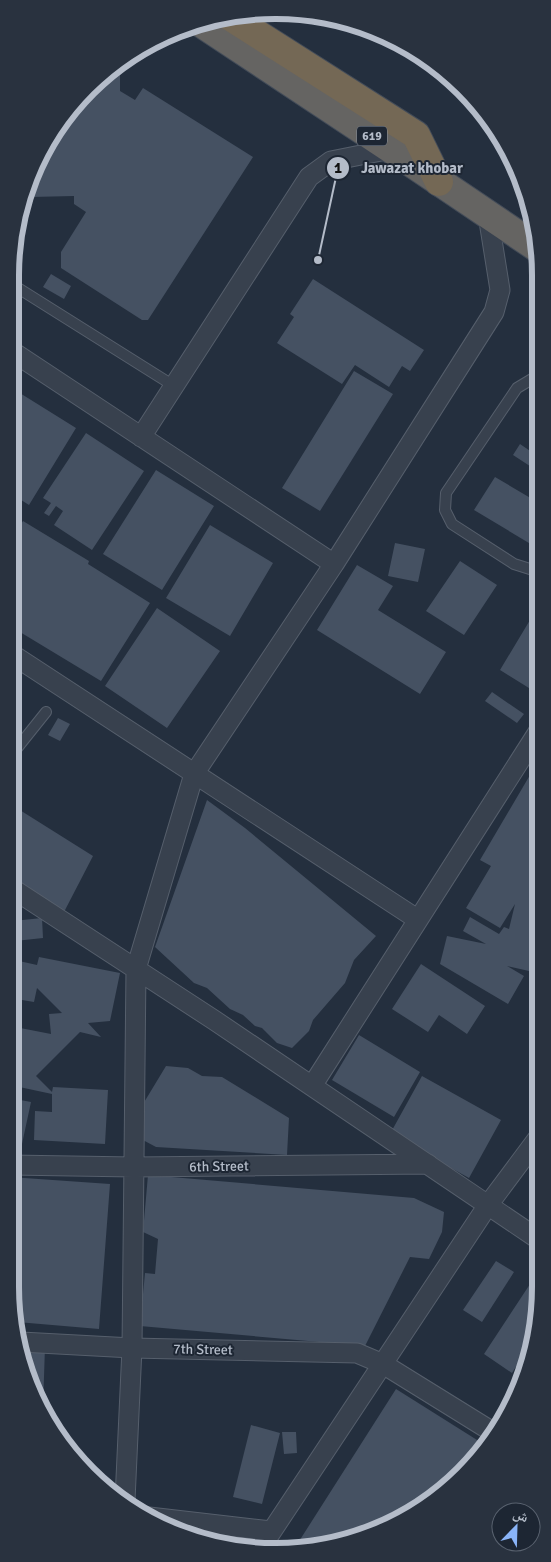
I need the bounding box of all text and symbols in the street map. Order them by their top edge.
road number: 619 [357,126,387,146]
callout: Jawazat khobar [326,153,473,183]
text: 1 [334,159,342,177]
text: Jawazat khobar [361,159,463,177]
street label: 6th Street [189,1157,249,1176]
street label: 7th Street [173,1340,233,1359]
north arrow [491,1502,541,1552]
text: ش [511,1505,531,1526]

